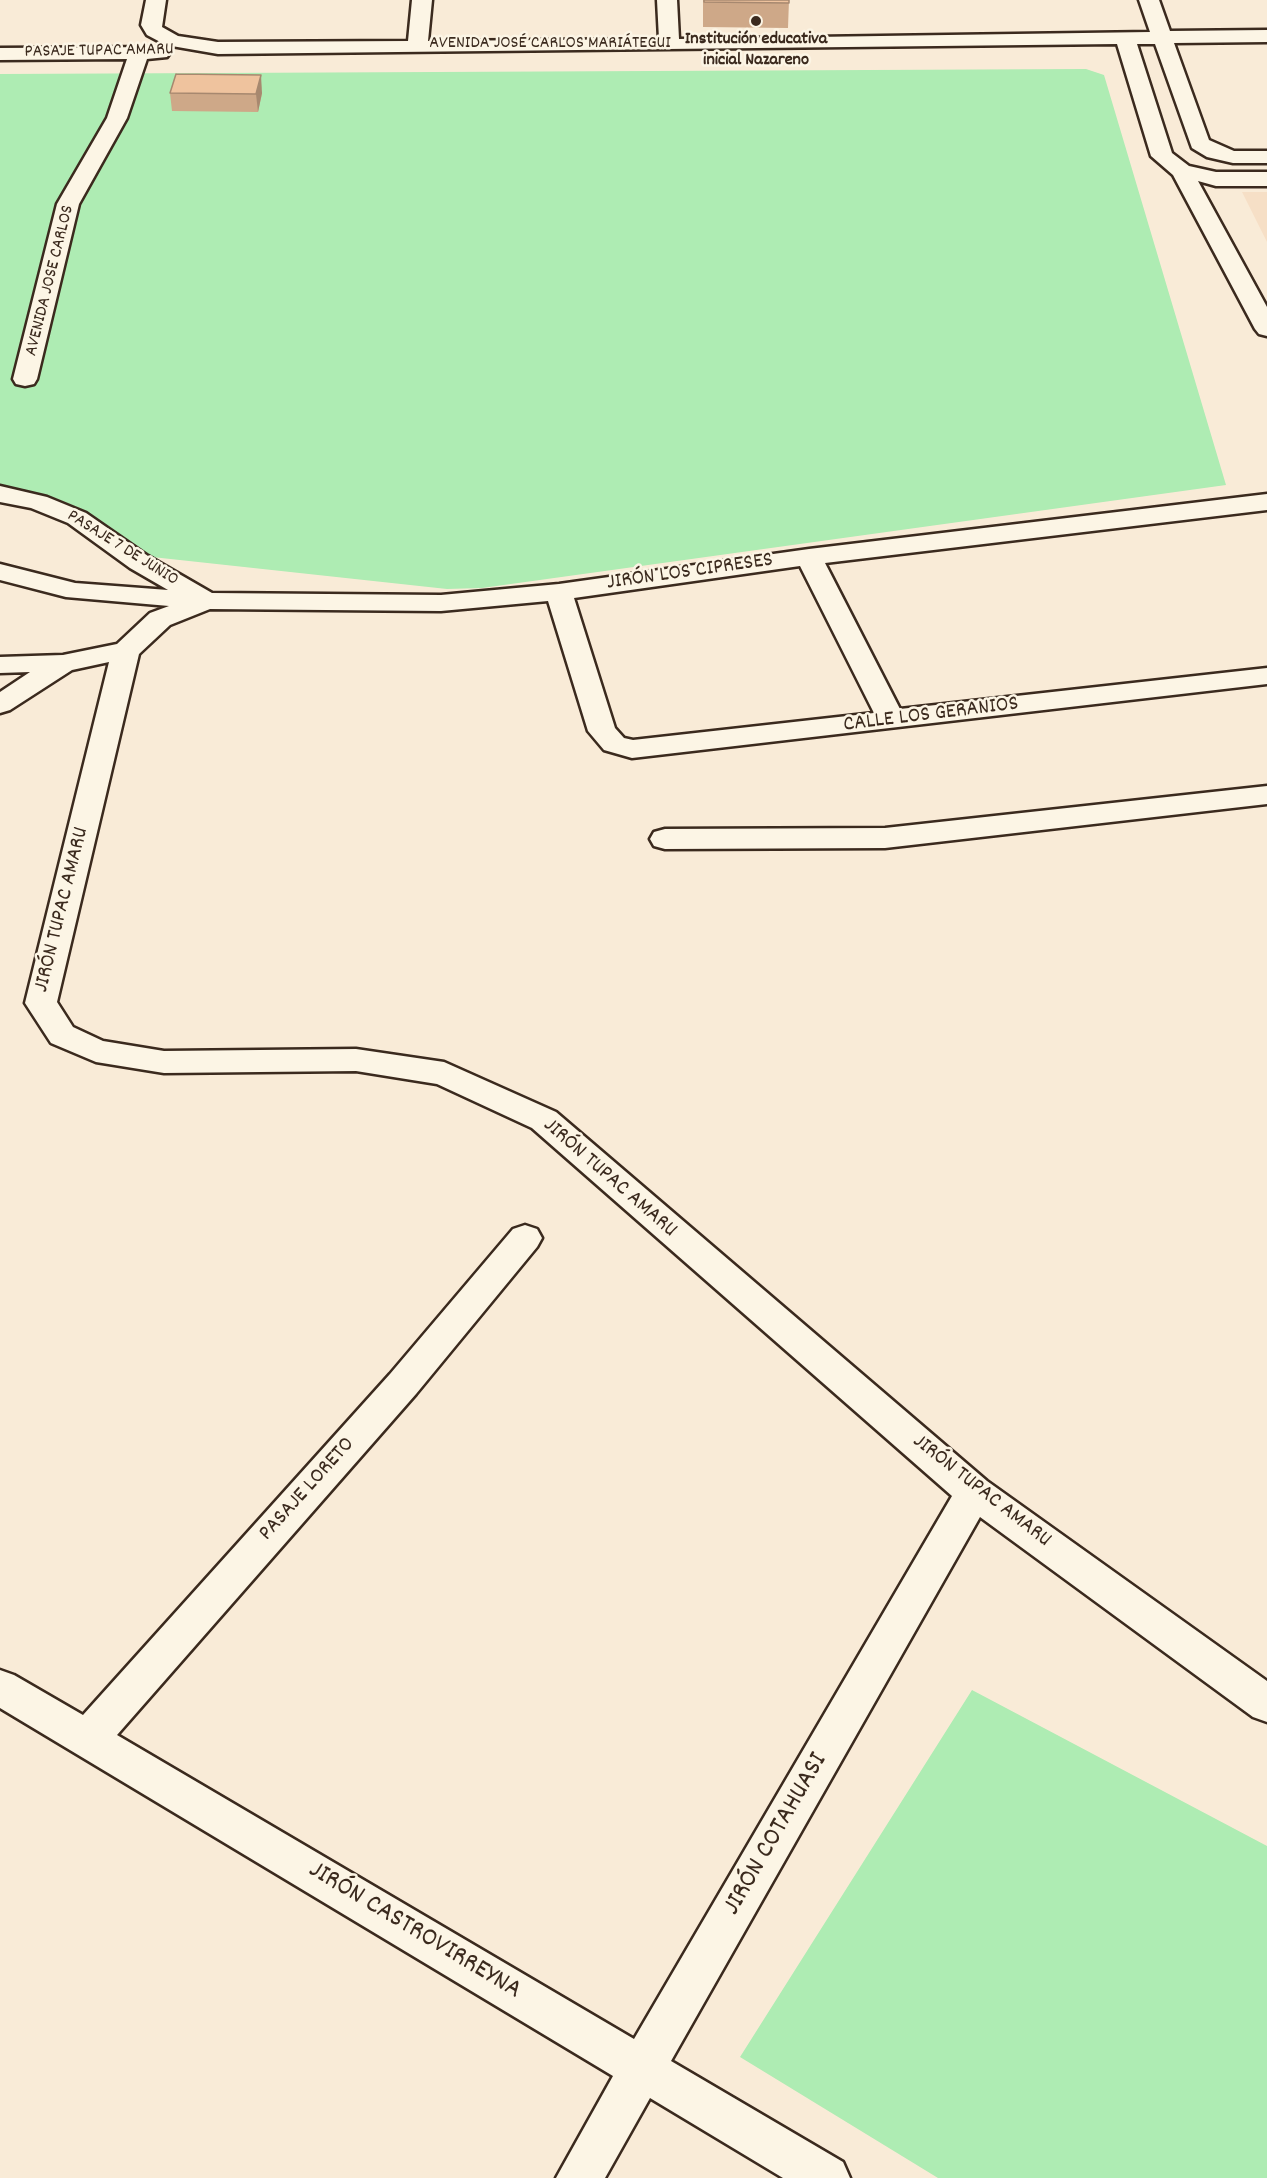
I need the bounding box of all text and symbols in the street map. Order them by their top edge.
marker: Institución educativa inicial Nazareno [749,14,763,28]
place label: Institución educativa inicial Nazareno [685,30,827,72]
street label: AVENIDA JOSÉ CARLOS MARIÁTEGUI [429,34,671,56]
street label: PASAJE TUPAC AMARU [24,40,174,64]
street label: AVENIDA JOSE CARLOS [22,203,80,359]
street label: PASAJE 7 DE JUNIO [62,506,182,592]
street label: JIRÓN LOS CIPRESES [605,548,775,598]
street label: CALLE LOS GERANIOS [842,692,1020,740]
street label: JIRÓN TUPAC AMARU [30,825,96,995]
street label: JIRÓN TUPAC AMARU [537,1114,681,1244]
street label: JIRÓN TUPAC AMARU [906,1430,1056,1554]
street label: PASAJE LORETO [255,1433,361,1547]
street label: JIRÓN COTAHUASI [718,1748,836,1922]
street label: JIRÓN CASTROVIRREYNA [302,1856,526,2008]

